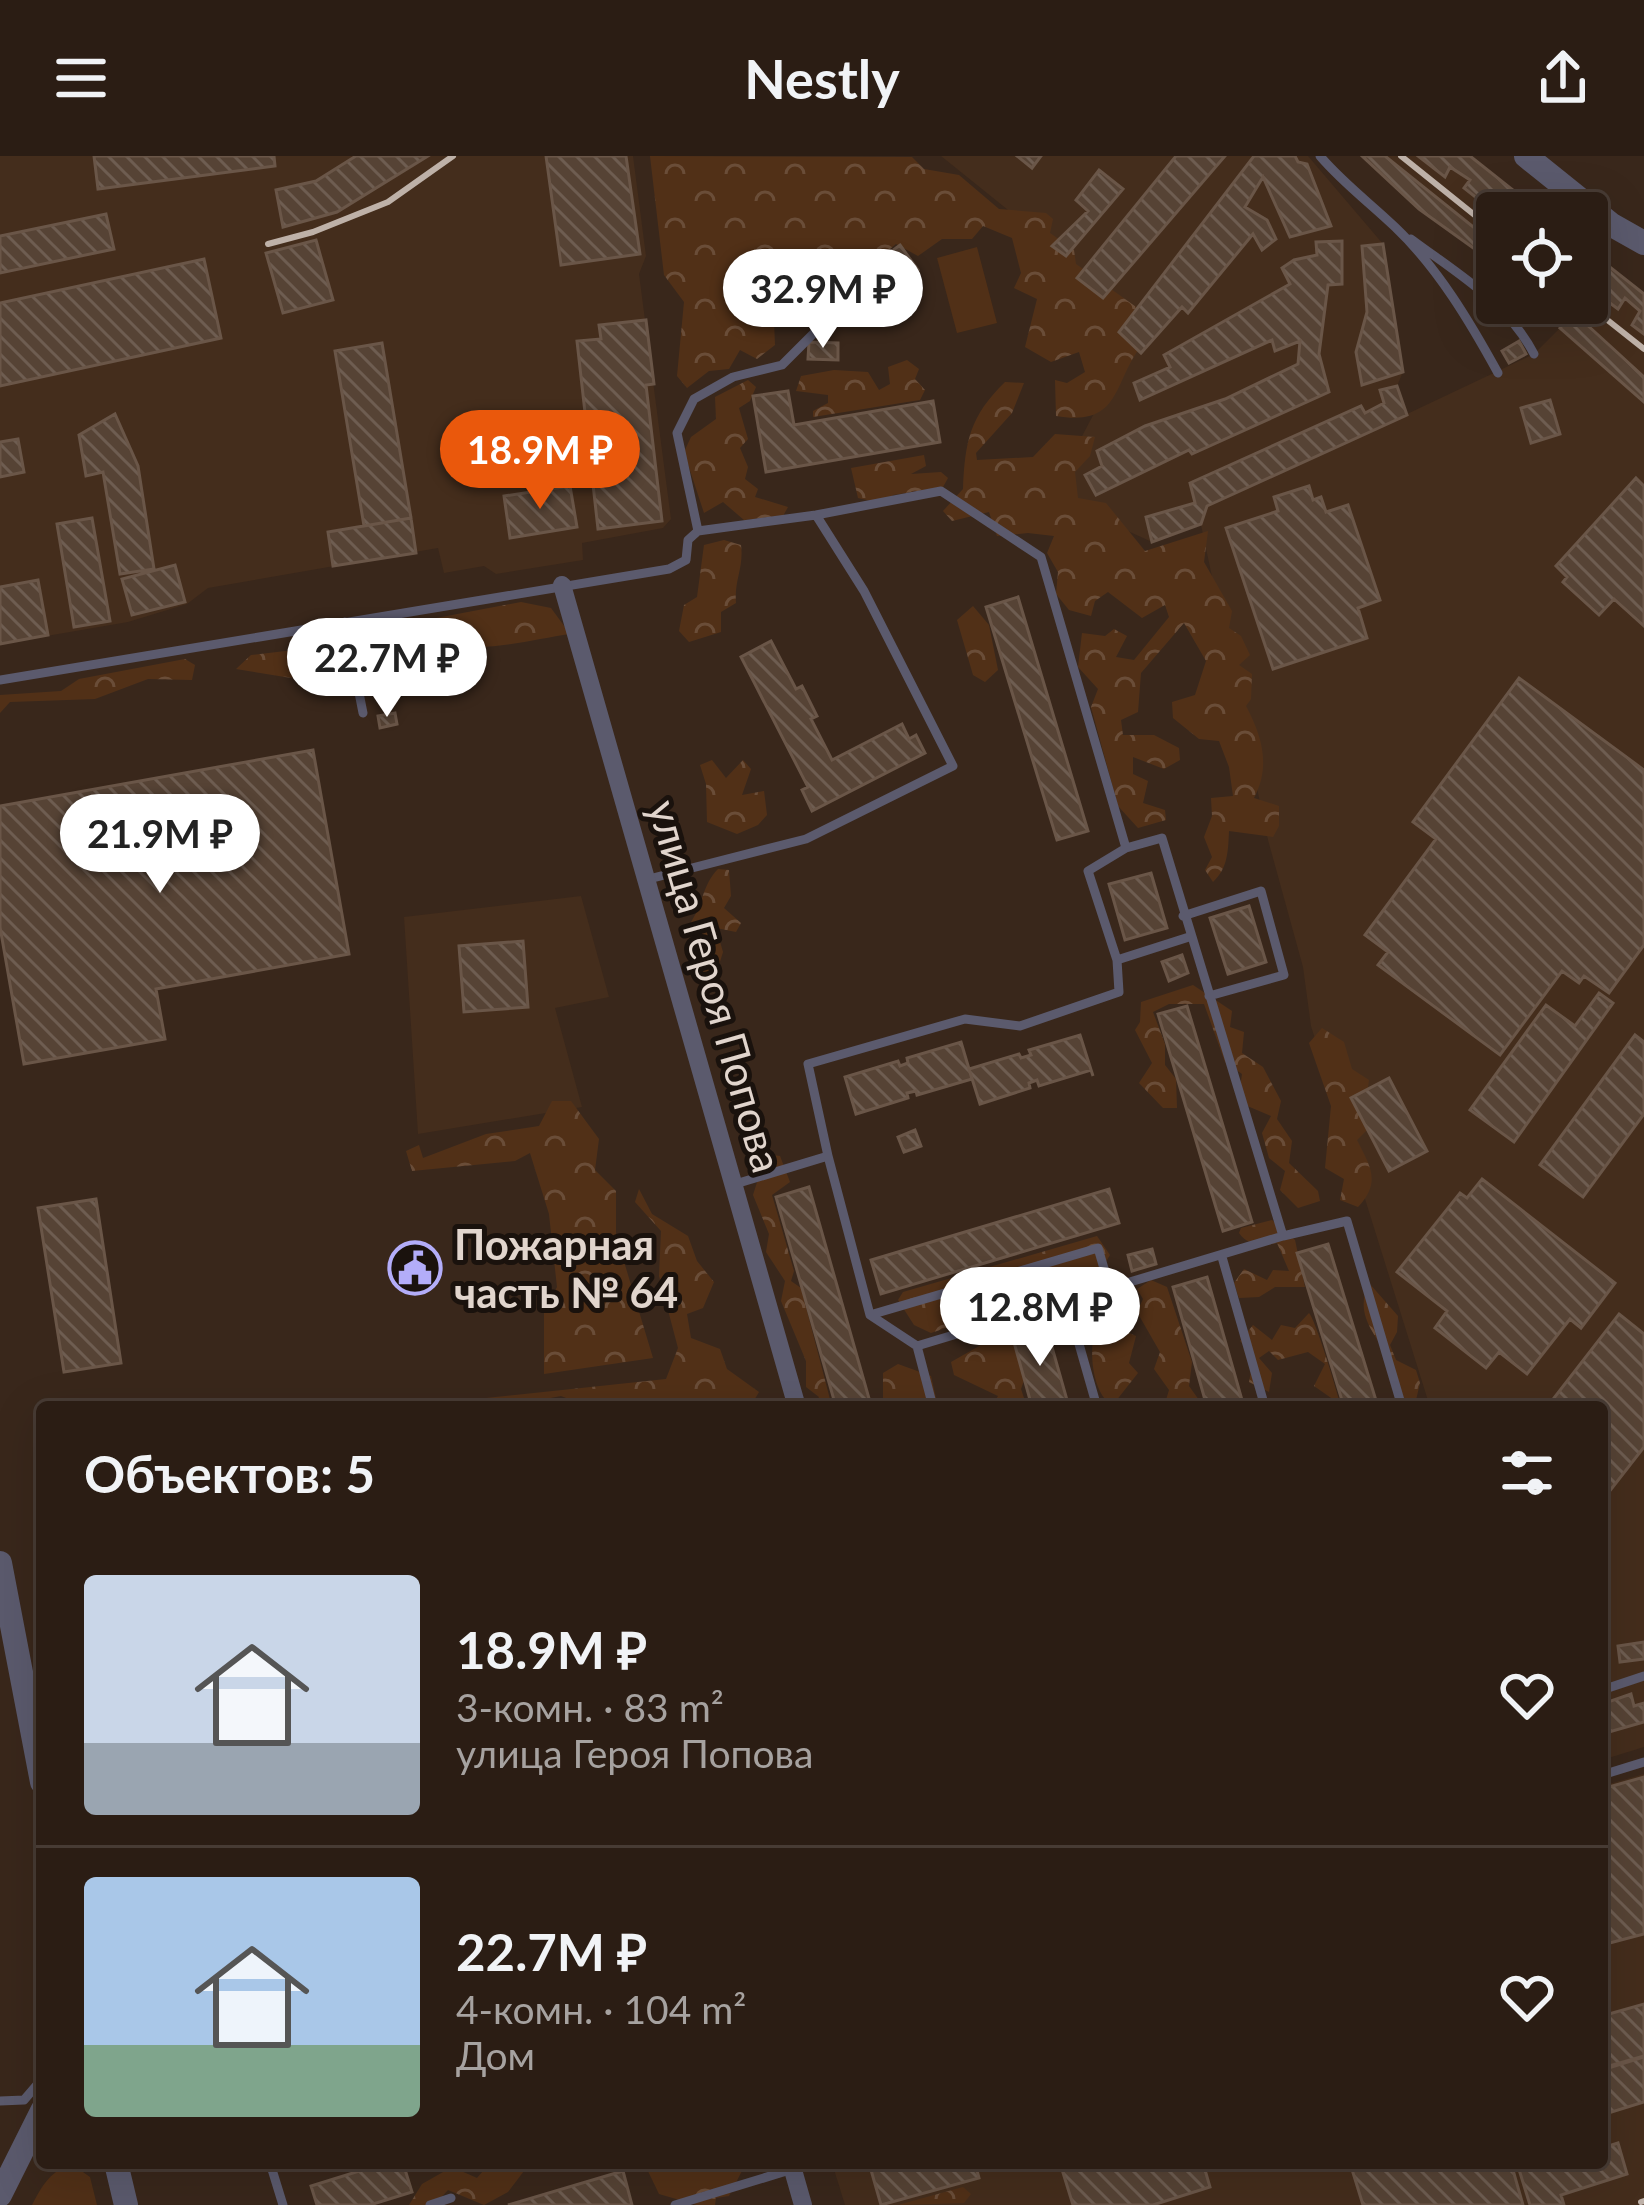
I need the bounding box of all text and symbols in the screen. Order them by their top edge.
icon: menu [48,45,114,111]
icon: share [1530,45,1596,111]
text: Nestly [744,46,900,111]
map controls [1476,192,1608,324]
button: locate [1476,192,1608,324]
pin: 32.9M ₽ [712,249,934,351]
text: 32.9M ₽ [750,265,896,311]
pin: 18.9M ₽ [429,410,651,512]
text: 18.9M ₽ [467,426,613,472]
pin: 22.7M ₽ [276,618,498,720]
text: 22.7M ₽ [314,634,460,680]
pin: 21.9M ₽ [49,794,271,896]
street label: улица Героя Попова [639,794,793,1178]
text: 21.9M ₽ [87,810,233,856]
place label: Пожарная часть № 64 [454,1219,678,1317]
public building icon: Пожарная часть № 64 [387,1240,443,1296]
pin: 12.8M ₽ [929,1267,1151,1369]
text: 12.8M ₽ [967,1283,1113,1329]
icon: filters [1494,1440,1560,1506]
text: Объектов: 5 [84,1443,375,1504]
text: 18.9M ₽ [456,1619,647,1680]
icon: home [180,1623,324,1767]
icon: heart [1494,1662,1560,1728]
text: 3-комн. · 83 m² [456,1684,724,1730]
text: улица Героя Попова [456,1730,813,1776]
text: 22.7M ₽ [456,1921,647,1982]
icon: home [180,1925,324,2069]
icon: heart [1494,1964,1560,2030]
text: 4-комн. · 104 m² [456,1986,746,2032]
text: Дом [456,2032,535,2078]

